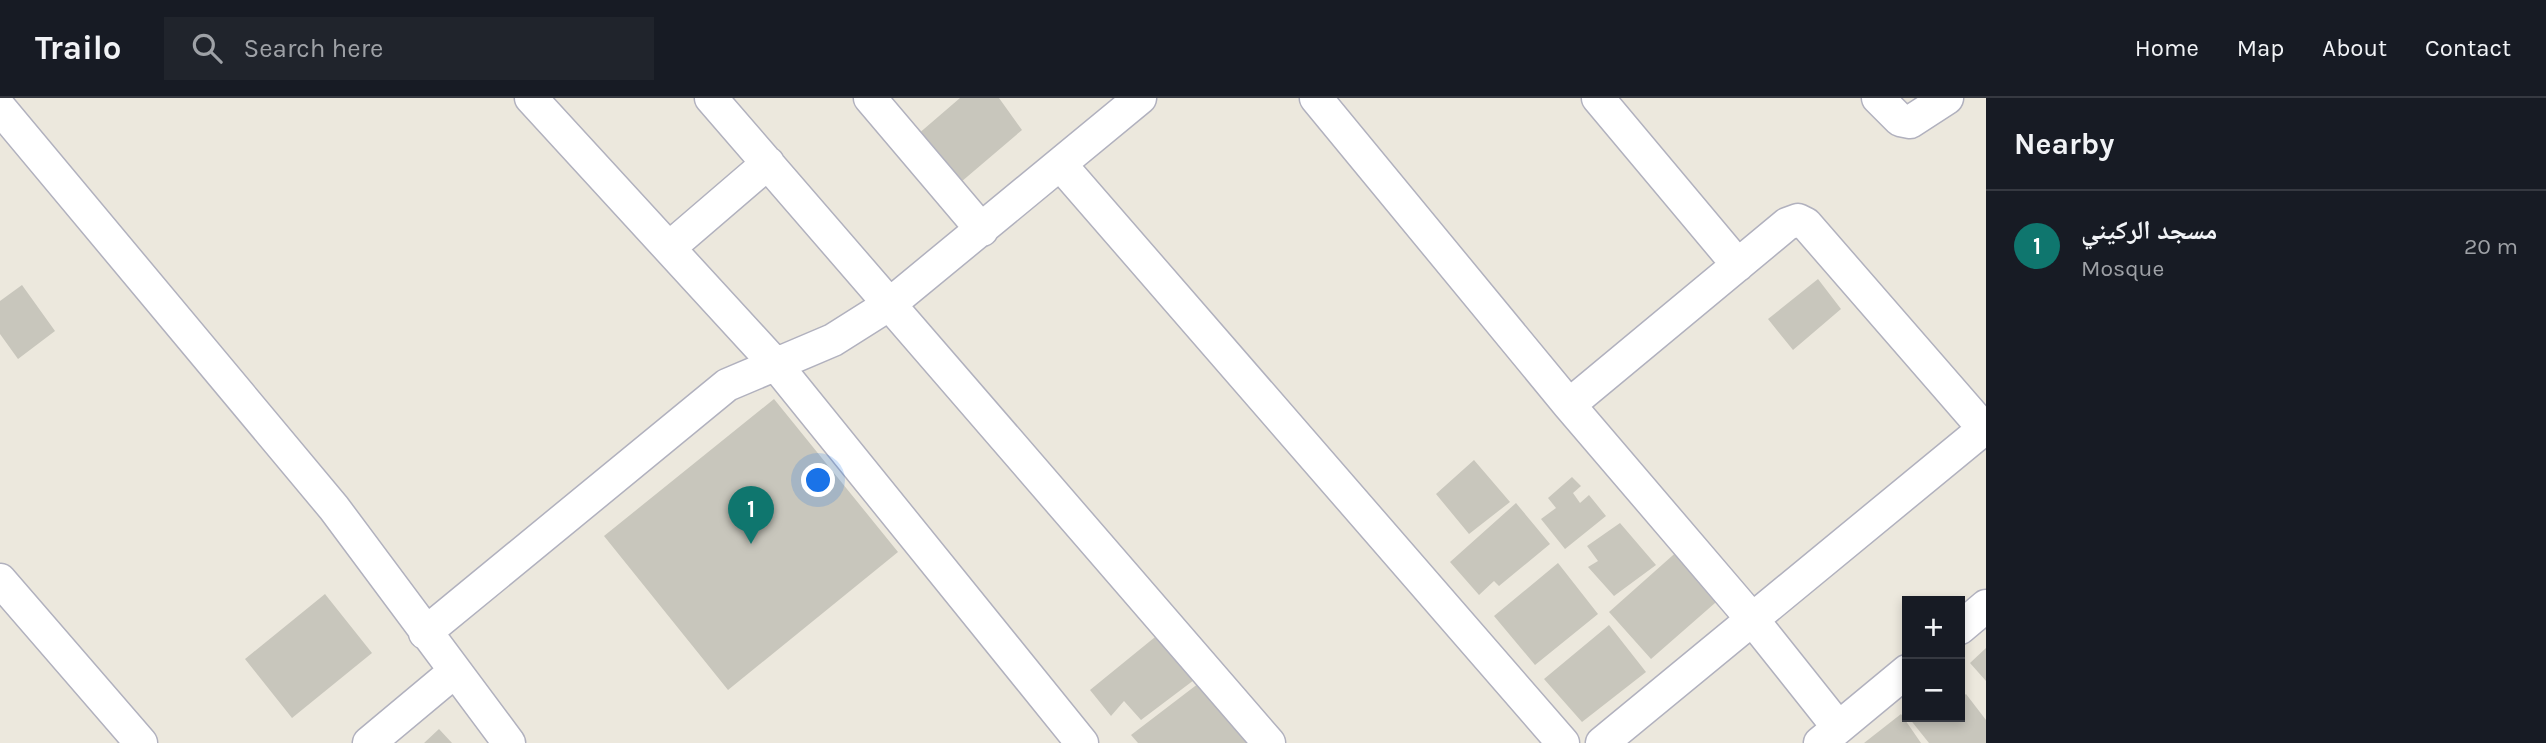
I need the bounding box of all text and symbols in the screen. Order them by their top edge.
search box [164,17,654,80]
text: Trailo [35,29,122,67]
icon: search [188,29,226,67]
text: Search here [244,33,383,64]
text: Home [2135,34,2199,62]
text: Map [2237,34,2284,62]
text: About [2322,34,2387,62]
text: Contact [2425,34,2511,62]
text: Nearby [2014,126,2114,162]
text: مسجد الركيني [2081,215,2217,246]
text: 1 [2033,233,2041,260]
text: 20 m [2464,233,2518,260]
text: Mosque [2081,255,2164,282]
your location [801,463,835,497]
pin: 1 [728,486,774,544]
map controls [1902,596,1965,722]
button: + [1902,596,1965,659]
button: − [1902,659,1965,722]

